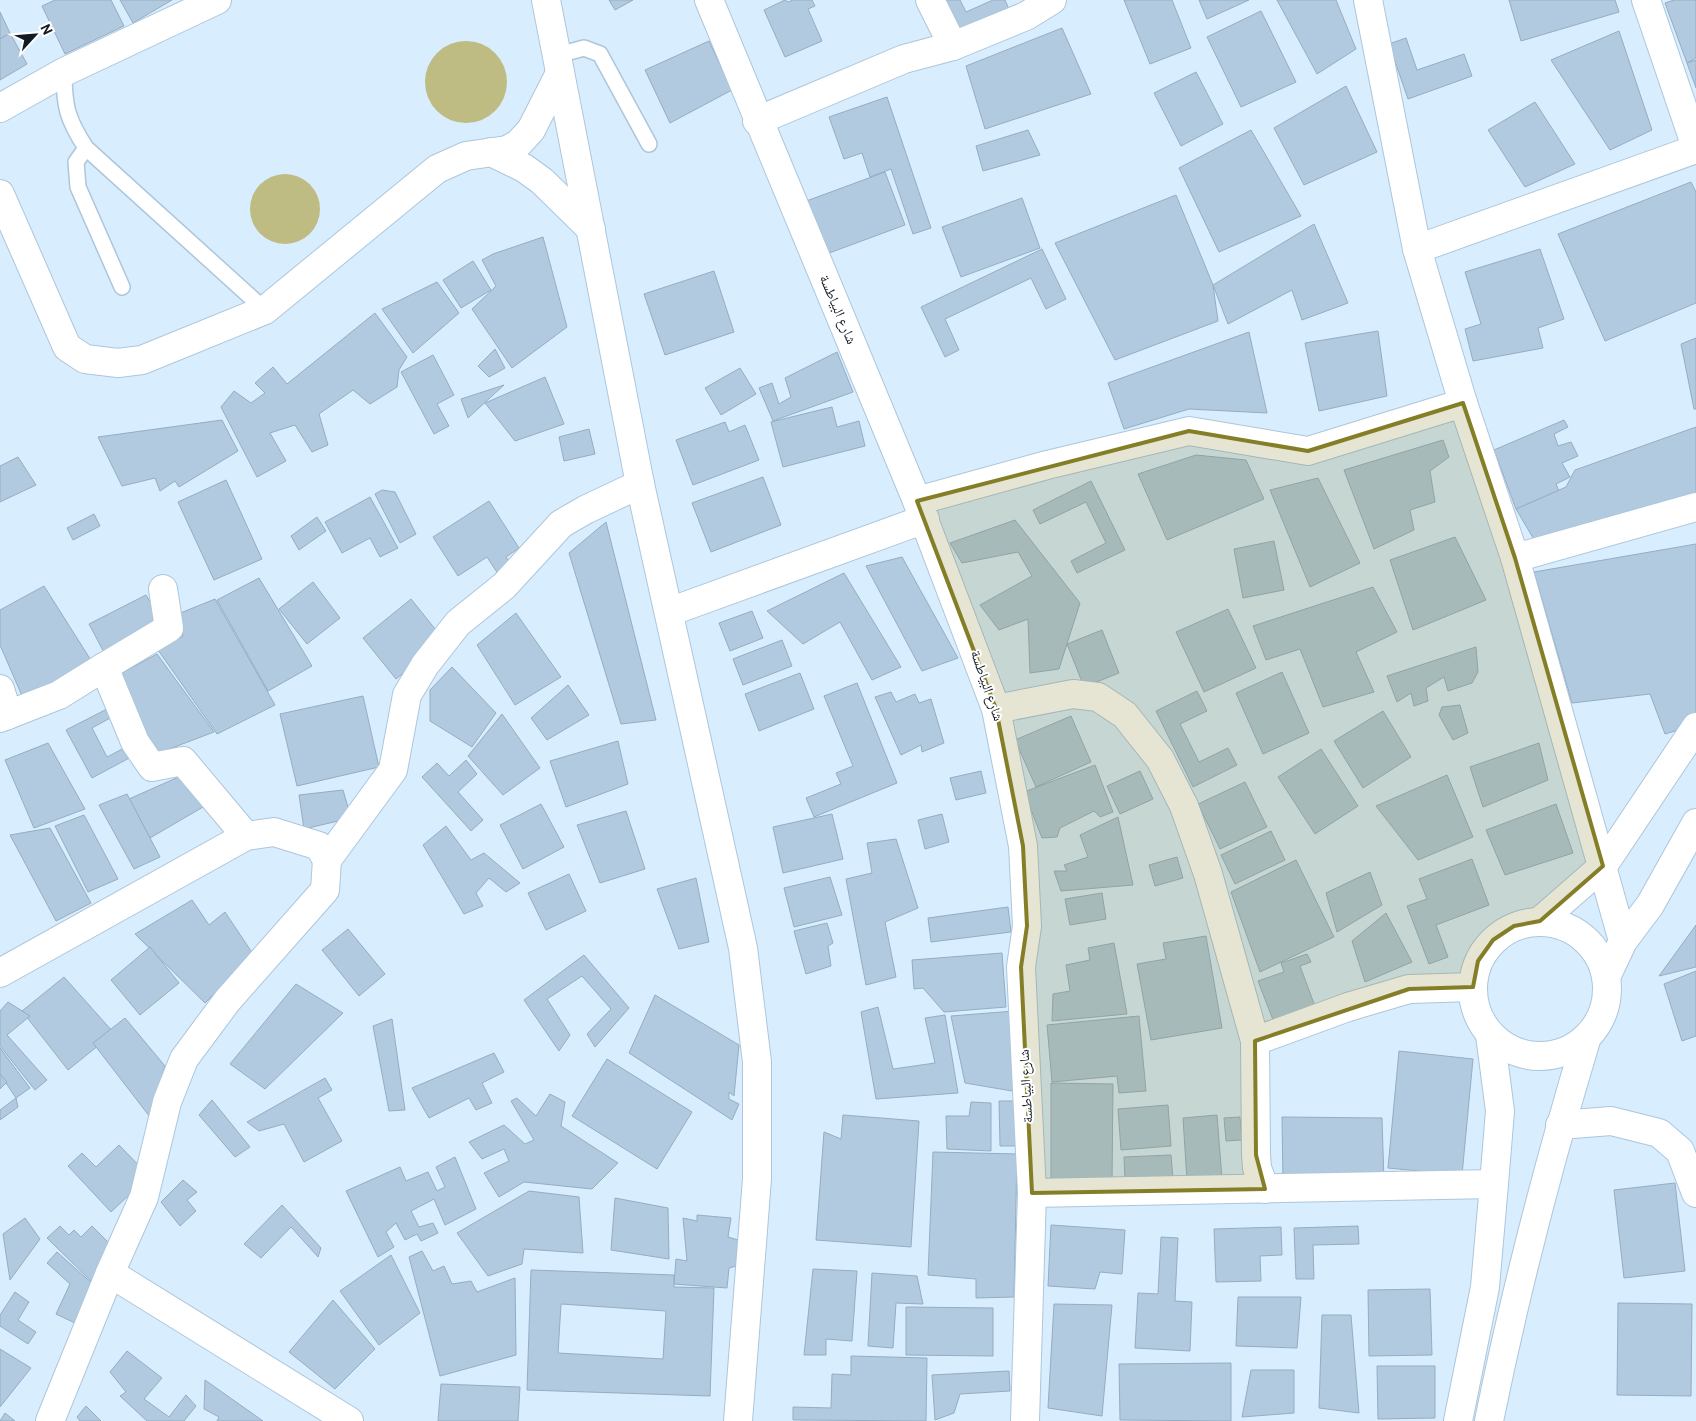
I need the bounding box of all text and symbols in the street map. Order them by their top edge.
north arrow [10,10,60,60]
text: N [35,22,55,38]
street label: شارع البياطسة [815,273,859,347]
street label: شارع البياطسة [966,648,1006,724]
street label: شارع البياطسة [1017,1049,1037,1123]

